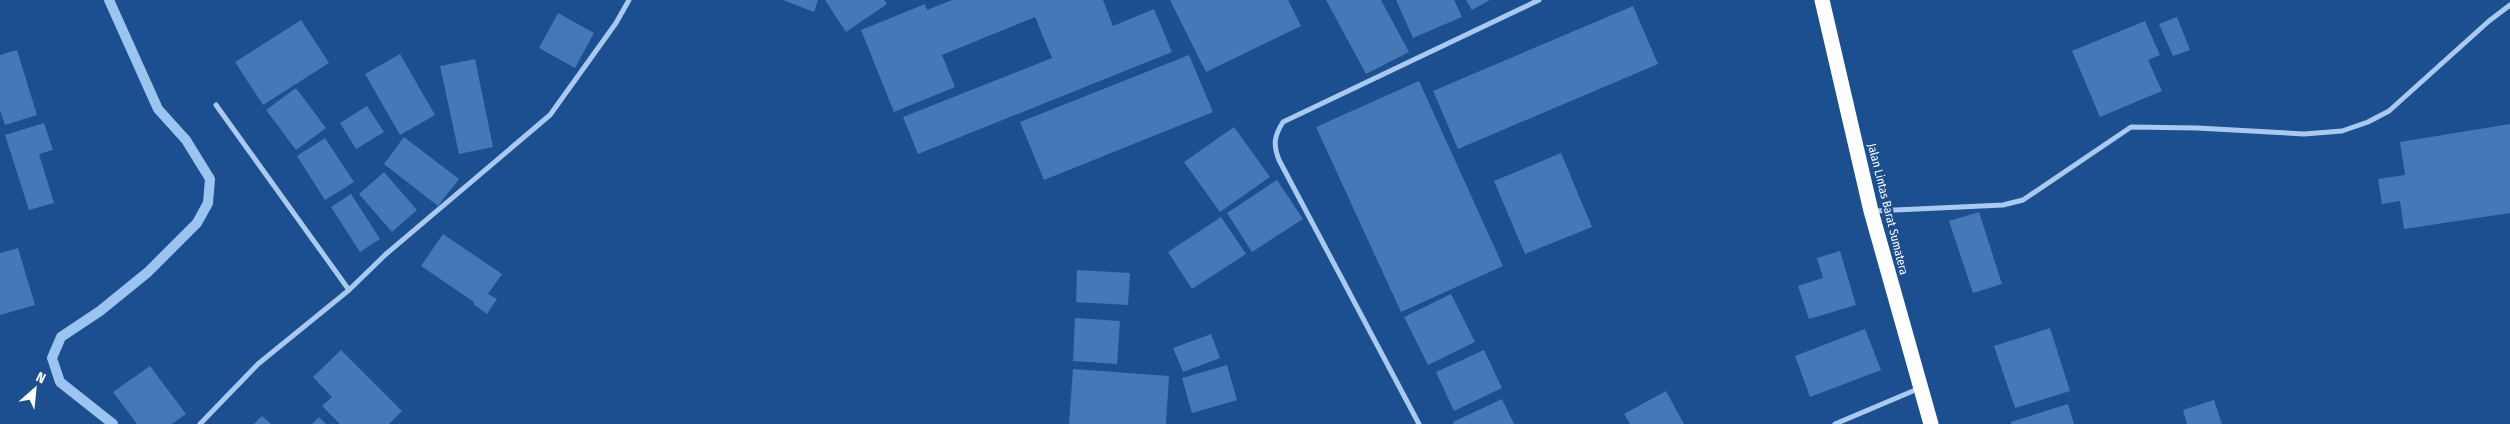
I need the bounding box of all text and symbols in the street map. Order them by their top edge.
street label: Jalan Lintas Barat Sumatera [1865,142,1911,276]
north arrow [10,364,60,414]
text: N [33,368,48,387]

